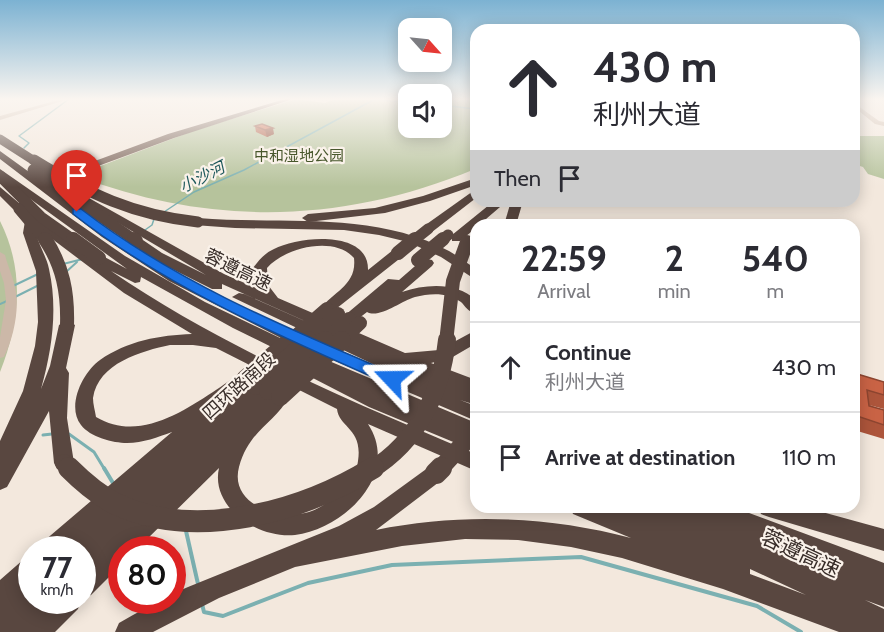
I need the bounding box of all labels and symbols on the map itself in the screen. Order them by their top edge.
north arrow [398,18,452,72]
park label: 中和湿地公园 [254,147,344,165]
pin [51,150,102,212]
water label: 小沙河 [176,156,230,196]
street label: 蓉遵高速 [201,244,275,296]
position arrow [360,347,424,411]
street label: 四环路南段 [198,348,280,424]
street label: 蓉遵高速 [758,524,844,582]
speed limit sign: 80 [108,536,186,614]

